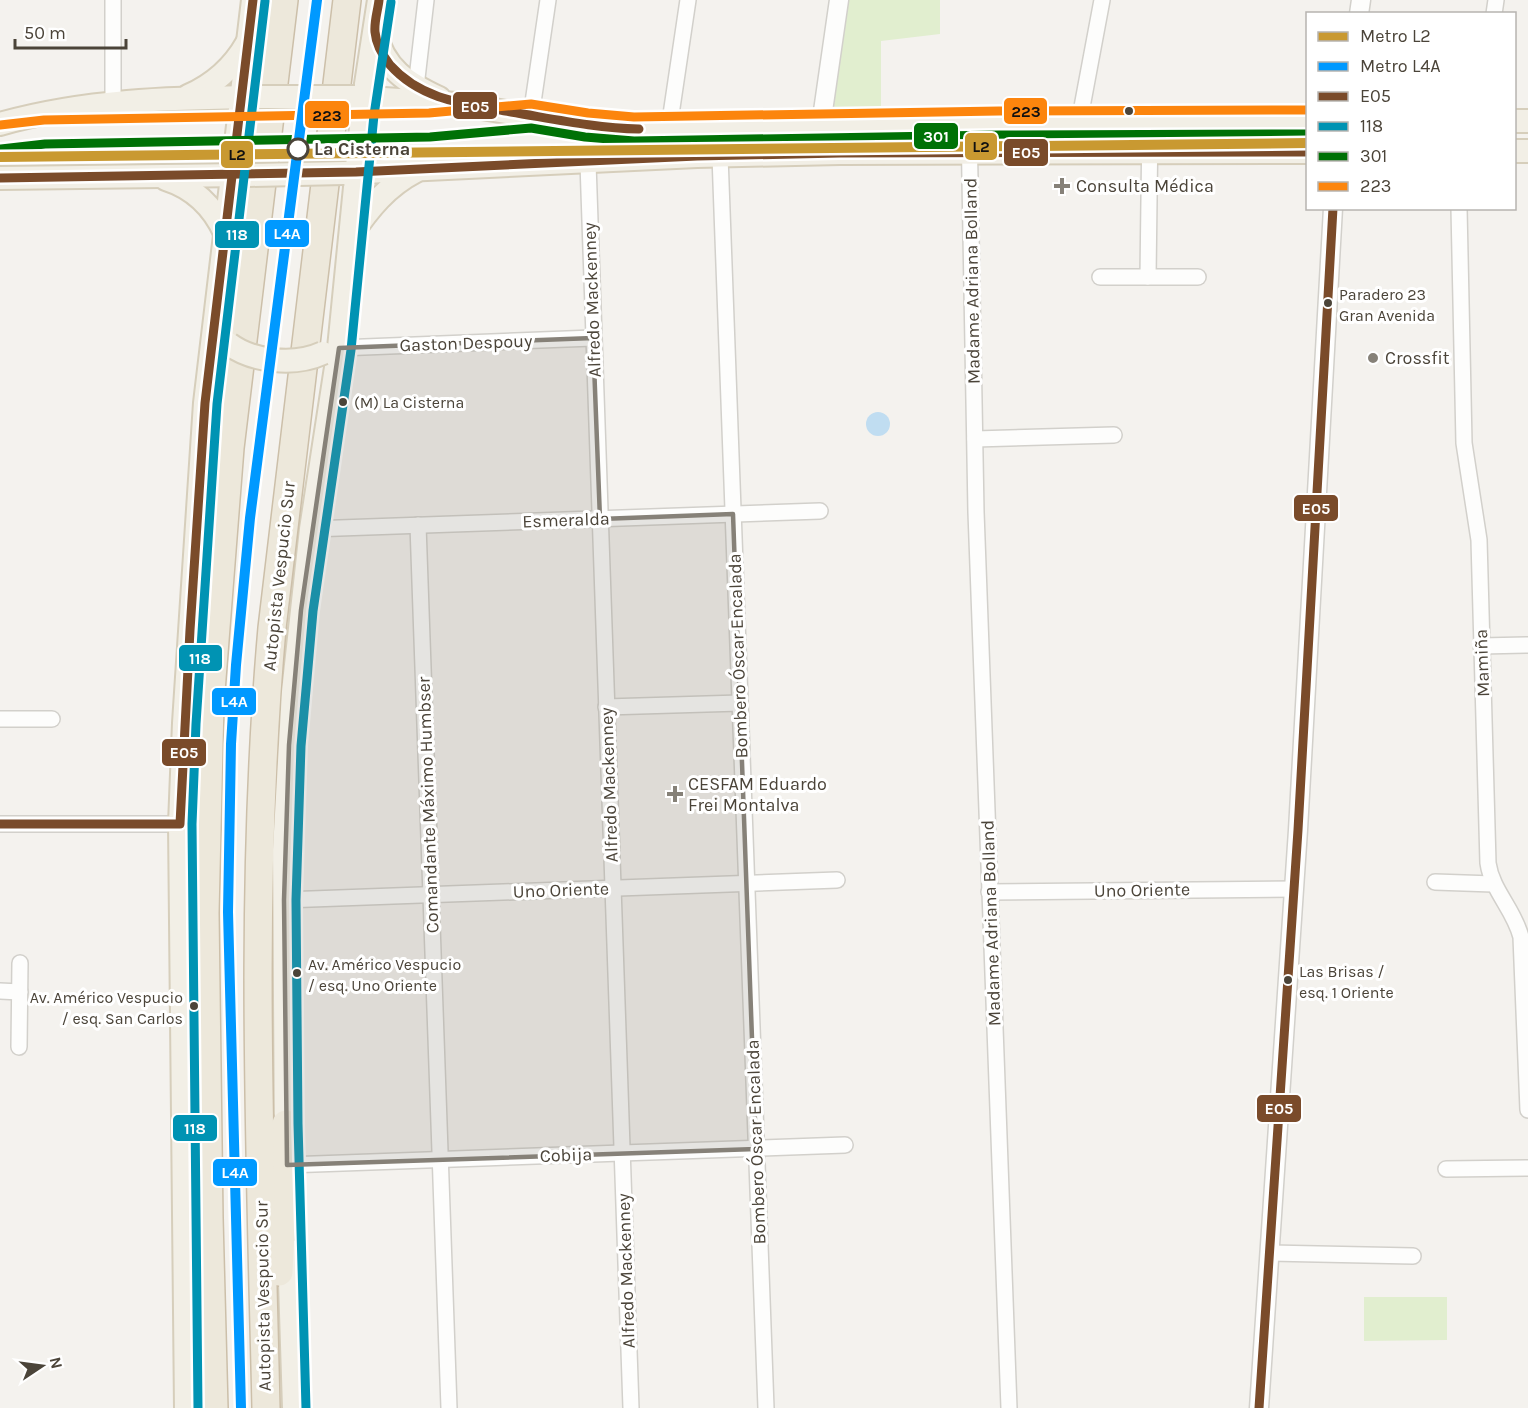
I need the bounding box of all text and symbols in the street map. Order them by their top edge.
scale bar [15,12,126,50]
legend [1306,12,1516,210]
text: 50 m [24,22,66,44]
text: Metro L2 [1360,25,1431,47]
text: Metro L4A [1360,55,1441,77]
text: E05 [1360,85,1391,107]
line badge: E05 [452,91,498,120]
text: E05 [461,97,489,116]
line badge: 223 [1003,97,1048,125]
line badge: 223 [304,100,350,129]
text: 223 [1011,102,1041,121]
unlabelled marker [1123,105,1135,117]
text: 223 [312,106,342,125]
text: 118 [1360,115,1383,137]
line badge: 301 [913,122,959,150]
text: 301 [923,127,949,146]
line badge: L2 [964,132,998,161]
text: L2 [972,137,990,156]
marker: La Cisterna [287,138,309,160]
place label: La Cisterna [314,138,410,160]
line badge: E05 [1003,138,1049,167]
line badge: L2 [220,140,254,169]
text: E05 [1012,143,1040,162]
text: L2 [228,145,246,164]
text: 301 [1360,145,1387,167]
place label: Consulta Médica [1076,175,1214,197]
text: 223 [1360,175,1392,197]
marker: Consulta Médica [1053,177,1071,195]
street label: Madame Adriana Bolland [959,178,985,384]
line badge: L4A [264,219,310,248]
line badge: 118 [214,220,260,249]
street label: Alfredo Mackenney [578,221,606,378]
text: L4A [273,224,301,243]
text: 118 [226,225,248,244]
place label: Paradero 23 Gran Avenida [1339,285,1435,325]
marker: Paradero 23 Gran Avenida [1322,297,1334,309]
street label: Gaston Despouy [399,330,533,356]
place label: Crossfit [1385,347,1450,369]
marker: Crossfit [1366,351,1380,365]
place label: (M) La Cisterna [354,393,464,412]
marker: (M) La Cisterna [337,396,349,408]
street label: Autopista Vespucio Sur [258,479,300,672]
line badge: E05 [1293,494,1339,522]
text: E05 [1302,499,1330,518]
street label: Esmeralda [522,507,610,533]
street label: Bombero Óscar Encalada [722,553,753,759]
street label: Mamiña [1470,629,1494,697]
line badge: 118 [178,644,223,672]
text: 118 [189,649,211,668]
street label: Comandante Máximo Humbser [413,676,443,934]
line badge: L4A [211,687,257,716]
text: L4A [220,692,248,711]
street label: Alfredo Mackenney [595,706,623,863]
line badge: E05 [161,738,207,767]
text: E05 [170,743,198,762]
place label: CESFAM Eduardo Frei Montalva [688,773,827,816]
marker: CESFAM Eduardo Frei Montalva [666,785,684,803]
street label: Madame Adriana Bolland [976,819,1006,1027]
street label: Uno Oriente [512,877,610,903]
street label: Uno Oriente [1094,878,1190,902]
place label: Av. Américo Vespucio / esq. Uno Oriente [308,955,461,995]
place label: Las Brisas / esq. 1 Oriente [1299,962,1394,1002]
marker: Av. Américo Vespucio / esq. Uno Oriente [291,967,303,979]
marker: Las Brisas / esq. 1 Oriente [1282,974,1294,986]
place label: Av. Américo Vespucio / esq. San Carlos [30,988,183,1028]
marker: Av. Américo Vespucio / esq. San Carlos [188,1000,200,1012]
street label: Bombero Óscar Encalada [740,1039,771,1245]
line badge: E05 [1256,1094,1302,1123]
text: E05 [1265,1099,1293,1118]
line badge: 118 [172,1114,218,1142]
text: 118 [184,1119,206,1138]
street label: Cobija [539,1143,593,1167]
line badge: L4A [212,1158,258,1187]
text: L4A [221,1163,249,1182]
street label: Alfredo Mackenney [612,1192,640,1349]
street label: Autopista Vespucio Sur [250,1200,276,1392]
north arrow [12,1336,72,1396]
text: N [46,1355,67,1370]

